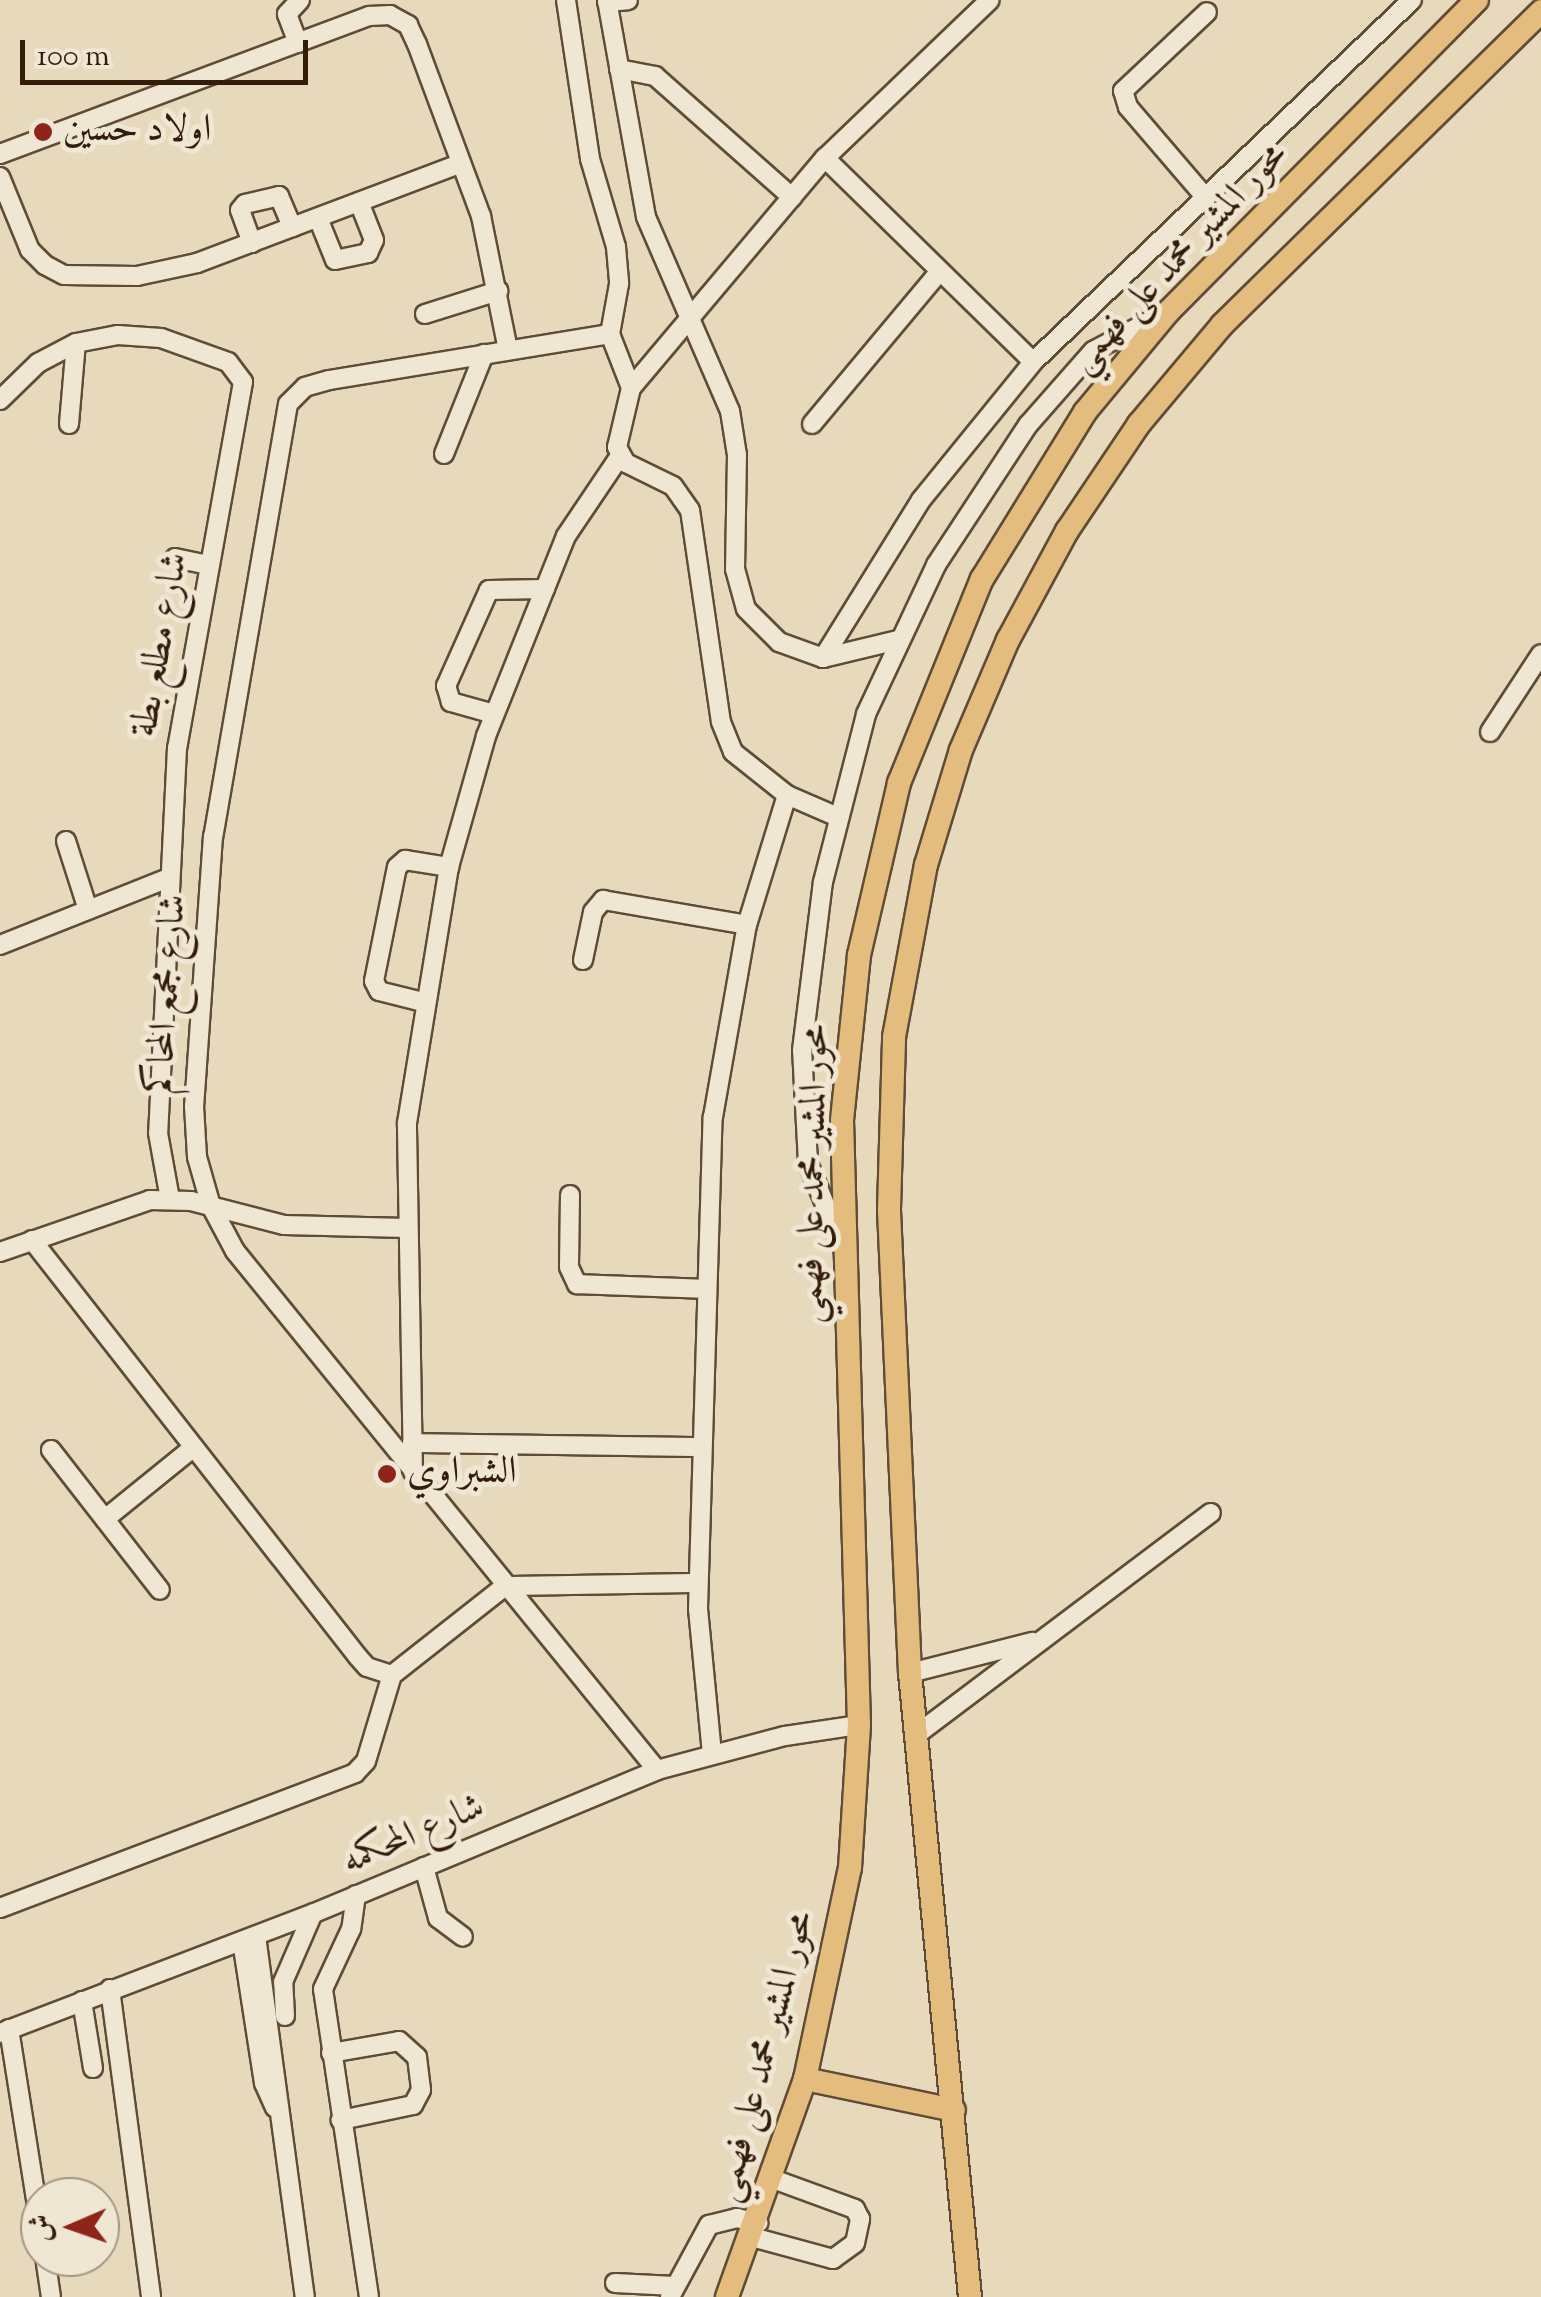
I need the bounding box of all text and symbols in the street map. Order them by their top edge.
scale bar [25,20,312,82]
text: 100 m [37,36,110,79]
place label: اولاد حسين [63,109,211,155]
marker: اولاد حسين [32,121,54,143]
street label: محور المشير محمد على فهمي [1061,134,1299,384]
street label: شارع مطلع بطة [123,549,201,741]
street label: شارع مجمع المحاكم [139,893,199,1095]
street label: محور المشير محمد على فهمي [790,1024,840,1324]
place label: الشبراوي [407,1451,517,1497]
marker: الشبراوي [376,1463,398,1485]
street label: شارع المحكمه [336,1786,492,1886]
street label: محور المشير محمد على فهمي [705,1907,827,2207]
north arrow [20,2177,120,2277]
text: ش [22,2213,62,2243]

